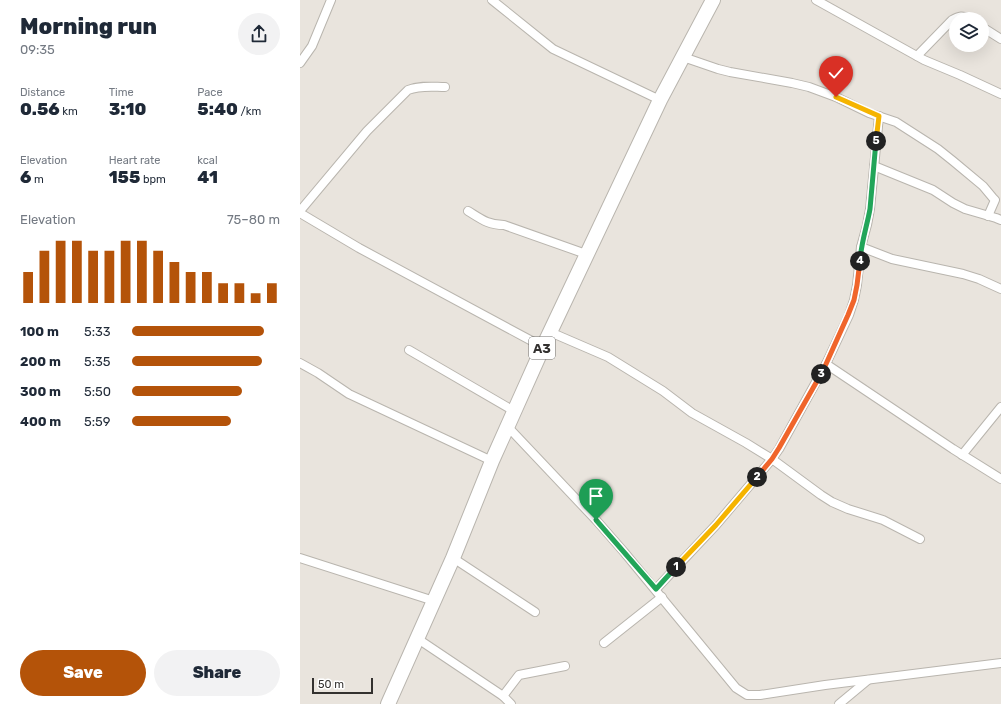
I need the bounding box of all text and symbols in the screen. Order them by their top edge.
map controls [949,12,989,52]
button: layers [949,12,989,52]
text: Morning run [20,13,157,40]
button: share [238,13,280,55]
text: 09:35 [20,42,55,57]
pin [819,56,853,97]
icon: check [825,62,847,84]
text: Distance [20,86,65,99]
text: Time [109,86,134,99]
text: Pace [197,86,223,99]
text: 0.56 [20,99,60,119]
text: 3:10 [109,99,146,119]
text: 5:40 [197,99,238,119]
text: km [60,105,78,118]
text: /km [238,105,261,118]
pin: 5 [866,131,886,151]
text: 5 [872,134,880,147]
text: Elevation [20,154,67,167]
text: Heart rate [109,154,161,167]
text: kcal [197,154,218,167]
text: 6 [20,167,31,187]
text: 155 [109,167,140,187]
text: 41 [197,167,218,187]
text: m [31,173,44,186]
text: bpm [140,173,166,186]
text: Elevation [20,212,76,227]
text: 75–80 m [227,212,280,227]
pin: 4 [850,251,870,271]
text: 4 [856,254,864,267]
text: 100 m [20,324,59,339]
text: 5:33 [84,324,111,339]
road number: A3 [529,337,555,359]
text: 200 m [20,354,61,369]
text: 5:35 [84,354,111,369]
pin: 3 [811,364,831,384]
text: 3 [817,367,825,380]
text: 300 m [20,384,61,399]
text: 5:50 [84,384,111,399]
text: 400 m [20,414,61,429]
text: 5:59 [84,414,110,429]
pin: 2 [747,467,767,487]
text: 2 [753,470,761,483]
pin [579,479,613,520]
icon: arrive [585,485,607,507]
pin: 1 [666,557,686,577]
text: 1 [673,560,679,573]
button: Save [20,650,146,696]
button: Share [154,650,280,696]
scale bar [312,676,373,695]
text: 50 m [318,678,344,691]

